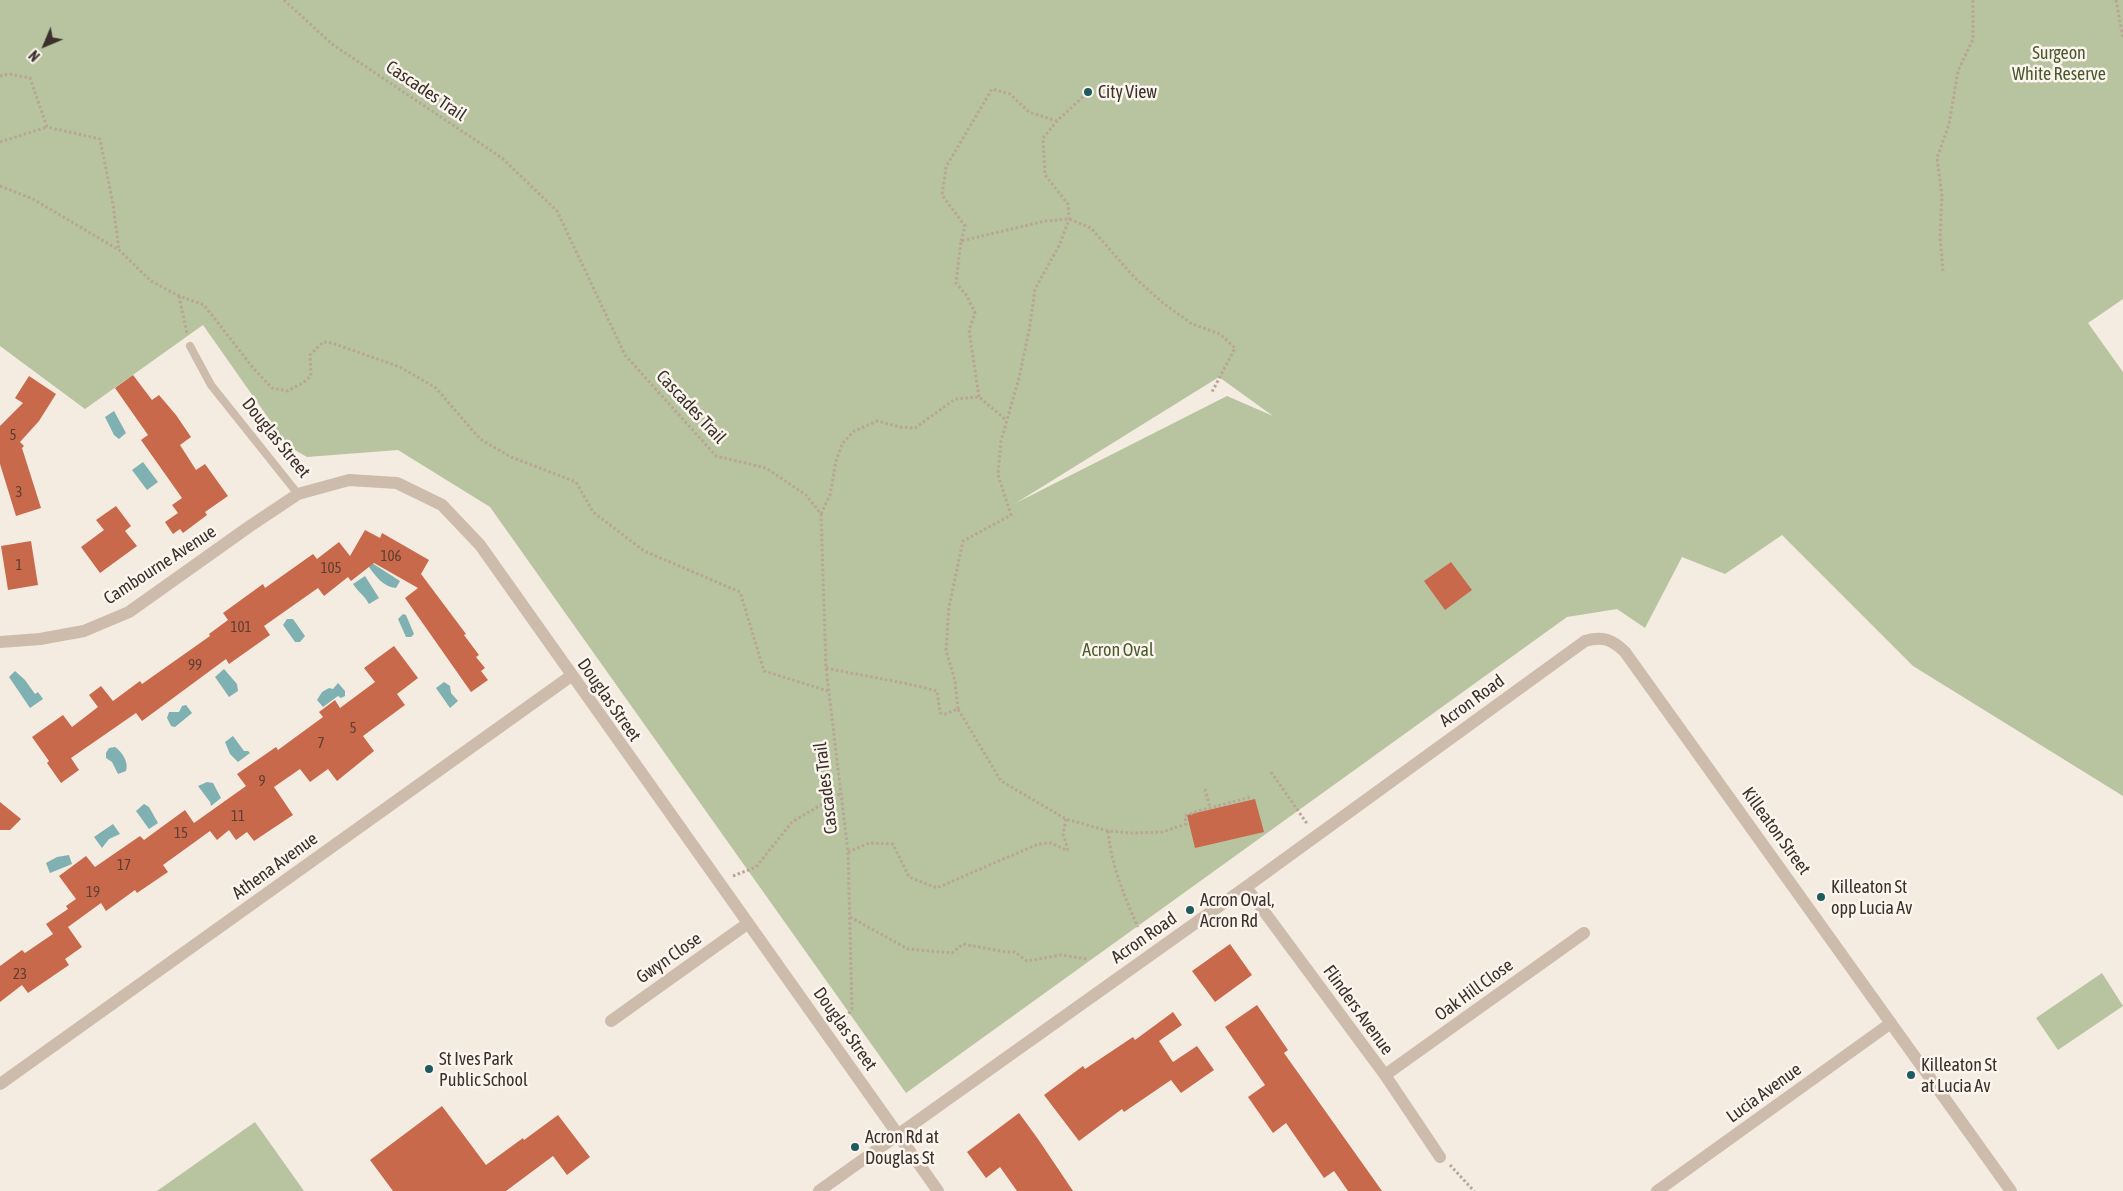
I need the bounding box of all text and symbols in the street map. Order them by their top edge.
north arrow [20,20,70,70]
park label: Surgeon White Reserve [2012,42,2106,84]
text: N [26,47,43,64]
street label: Cascades Trail [382,56,470,126]
place label: City View [1098,81,1157,103]
marker: City View [1082,86,1094,98]
street label: Cascades Trail [652,366,730,448]
street label: Douglas Street [237,394,315,482]
house number: 5 [9,426,17,444]
house number: 3 [15,483,23,501]
street label: Cambourne Avenue [100,521,220,609]
house number: 106 [380,547,402,565]
house number: 1 [15,556,23,574]
house number: 105 [320,559,342,577]
house number: 101 [230,618,252,636]
park label: Acron Oval [1082,639,1154,661]
street label: Douglas Street [572,654,646,746]
house number: 99 [188,656,202,674]
street label: Acron Road [1435,670,1509,732]
house number: 5 [349,719,357,737]
house number: 7 [317,734,325,752]
street label: Cascades Trail [810,741,842,835]
house number: 9 [258,772,266,790]
street label: Killeaton Street [1737,783,1815,879]
house number: 11 [231,807,245,825]
house number: 15 [174,824,188,842]
street label: Athena Avenue [228,828,322,904]
house number: 17 [117,856,131,874]
place label: Killeaton St opp Lucia Av [1831,876,1913,919]
house number: 19 [86,883,100,901]
place label: Acron Oval, Acron Rd [1200,889,1275,932]
marker: Killeaton St opp Lucia Av [1815,891,1827,903]
marker: Acron Oval, Acron Rd [1184,904,1196,916]
street label: Acron Road [1107,908,1181,968]
street label: Gwyn Close [632,928,706,988]
street label: Oak Hill Close [1431,954,1517,1026]
street label: Flinders Avenue [1318,961,1398,1059]
house number: 23 [13,965,27,983]
street label: Douglas Street [808,983,882,1075]
place label: St Ives Park Public School [439,1048,528,1090]
place label: Killeaton St at Lucia Av [1921,1054,1997,1096]
street label: Lucia Avenue [1722,1059,1806,1127]
marker: St Ives Park Public School [423,1063,435,1075]
marker: Killeaton St at Lucia Av [1905,1069,1917,1081]
place label: Acron Rd at Douglas St [865,1126,939,1168]
marker: Acron Rd at Douglas St [849,1141,861,1153]

